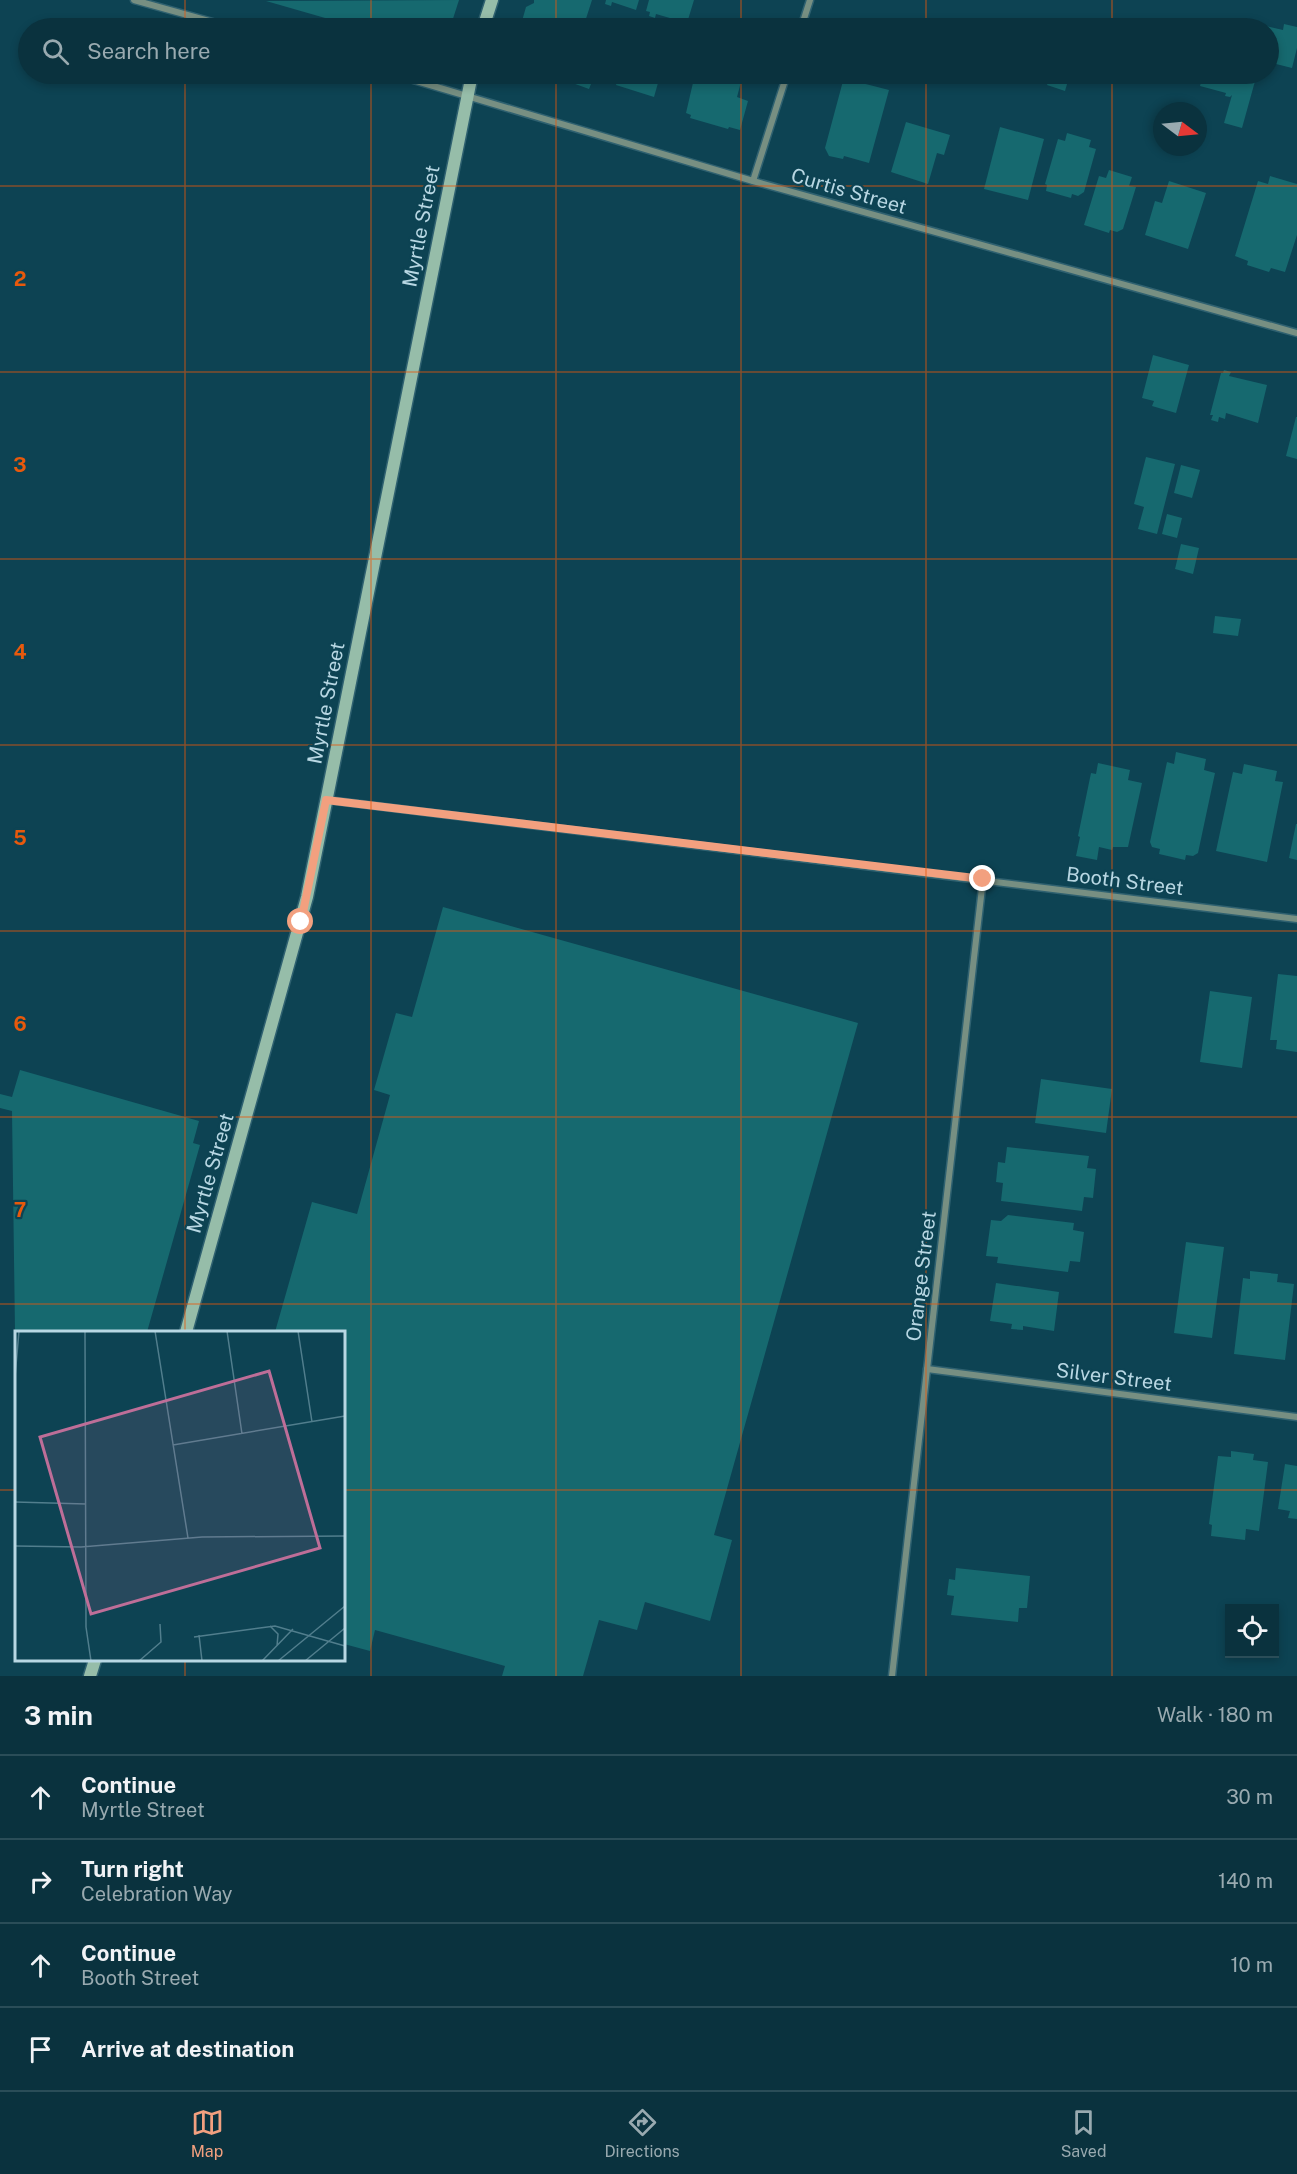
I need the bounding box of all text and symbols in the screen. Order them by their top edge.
search box [18,18,1279,84]
icon: search [39,35,72,68]
text: Search here [87,38,211,64]
north arrow [1153,102,1207,156]
street label: Myrtle Street [397,163,445,289]
street label: Curtis Street [788,163,910,219]
text: 2 [14,267,26,291]
text: 3 [13,453,27,477]
text: 4 [13,640,27,664]
street label: Myrtle Street [302,640,350,766]
text: 5 [13,826,27,850]
street label: Booth Street [1065,862,1185,900]
route end [969,865,995,891]
route start [287,908,313,934]
text: 6 [13,1012,27,1036]
street label: Myrtle Street [181,1110,239,1236]
text: 7 [14,1198,26,1222]
street label: Orange Street [901,1209,941,1343]
inset map [15,1331,345,1661]
street label: Silver Street [1055,1358,1173,1396]
map controls [1225,1604,1279,1658]
button: locate [1225,1604,1279,1658]
text: 3 min [24,1700,93,1731]
text: Walk · 180 m [1157,1703,1273,1727]
text: Continue [81,1772,176,1798]
icon: ahead [24,1781,57,1814]
text: 30 m [1226,1785,1273,1809]
text: Myrtle Street [81,1798,205,1822]
text: Turn right [81,1856,184,1882]
icon: right [24,1865,57,1898]
text: 140 m [1218,1869,1273,1893]
text: Celebration Way [81,1882,233,1906]
text: Continue [81,1940,176,1966]
icon: ahead [24,1949,57,1982]
text: 10 m [1230,1953,1273,1977]
text: Booth Street [81,1966,199,1990]
icon: arrive [24,2033,57,2066]
text: Arrive at destination [81,2036,294,2062]
tab: Map [191,2106,224,2161]
tab: Directions [605,2106,680,2161]
tab: Saved [1061,2106,1106,2161]

